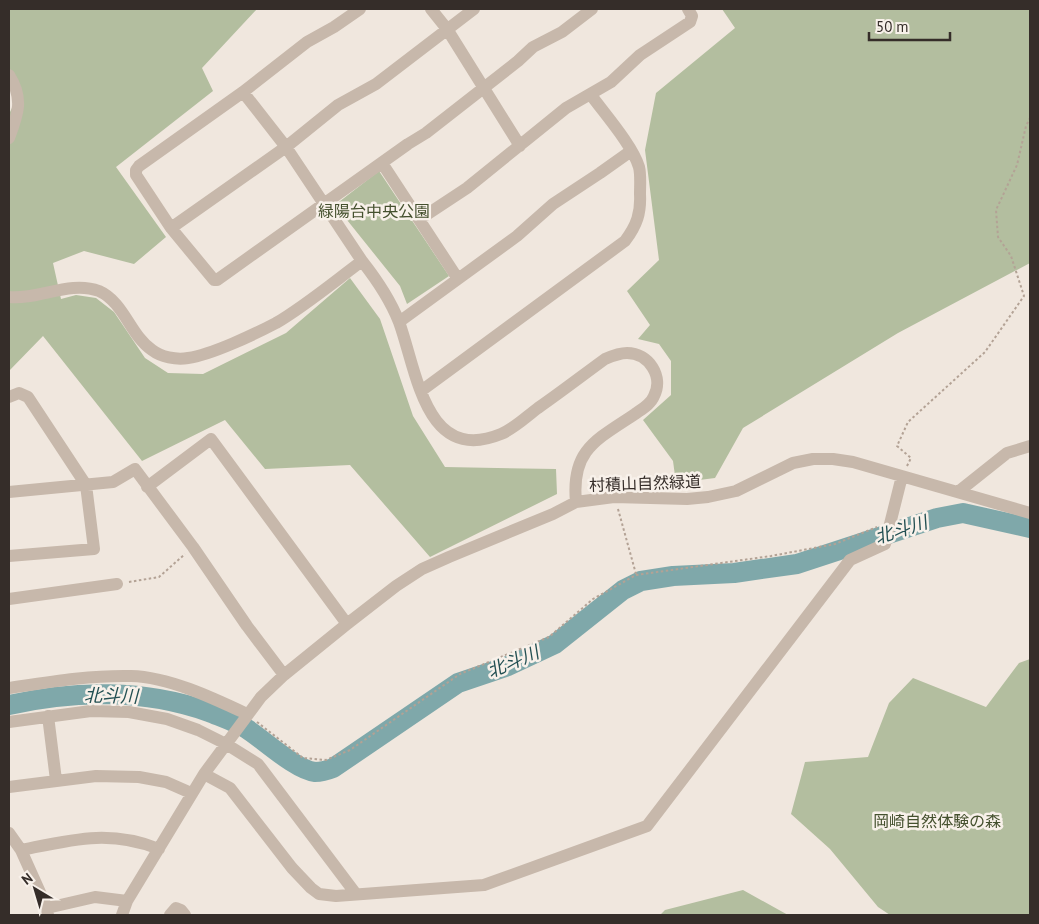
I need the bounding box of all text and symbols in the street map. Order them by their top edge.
scale bar [869,10,950,42]
text: 50 m [876,17,909,36]
park label: 緑陽台中央公園 [318,201,430,221]
street label: 村積山自然緑道 [589,471,701,495]
water label: 北斗川 [872,510,932,549]
water label: 北斗川 [483,640,544,683]
water label: 北斗川 [84,684,140,708]
park label: 岡崎自然体験の森 [873,811,1001,831]
north arrow [10,864,60,914]
text: N [18,869,36,889]

